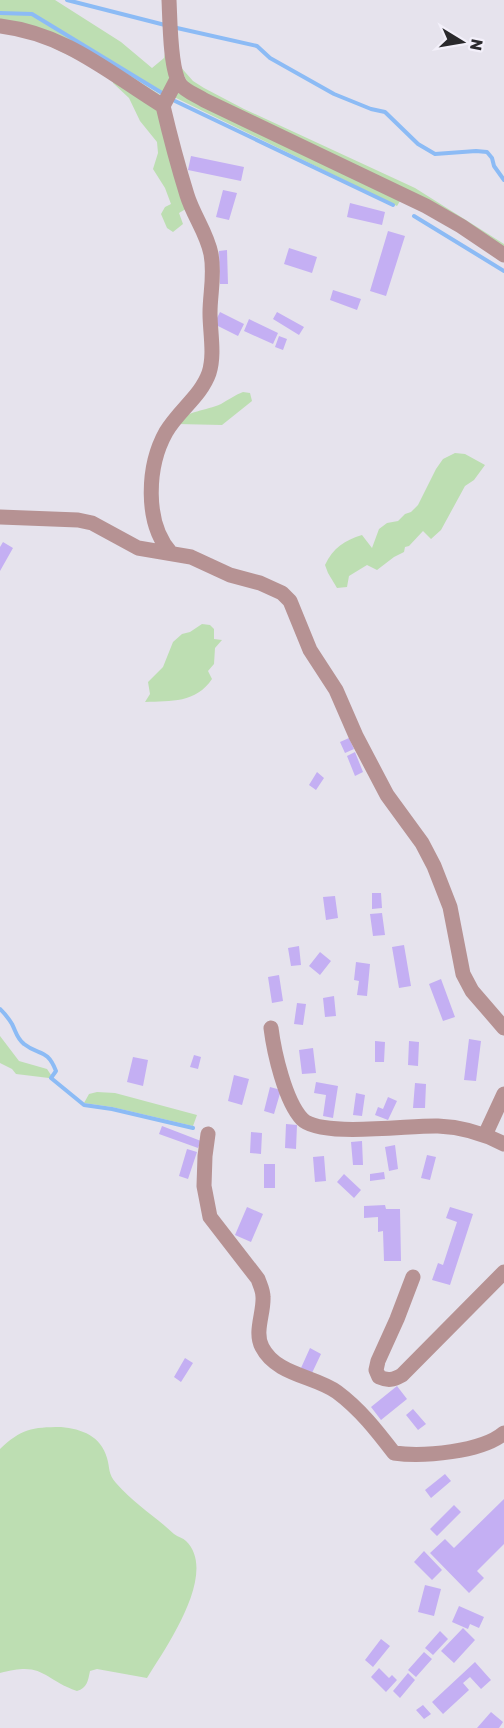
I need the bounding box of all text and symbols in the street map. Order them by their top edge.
north arrow [432,12,492,72]
text: N [466,37,487,52]

